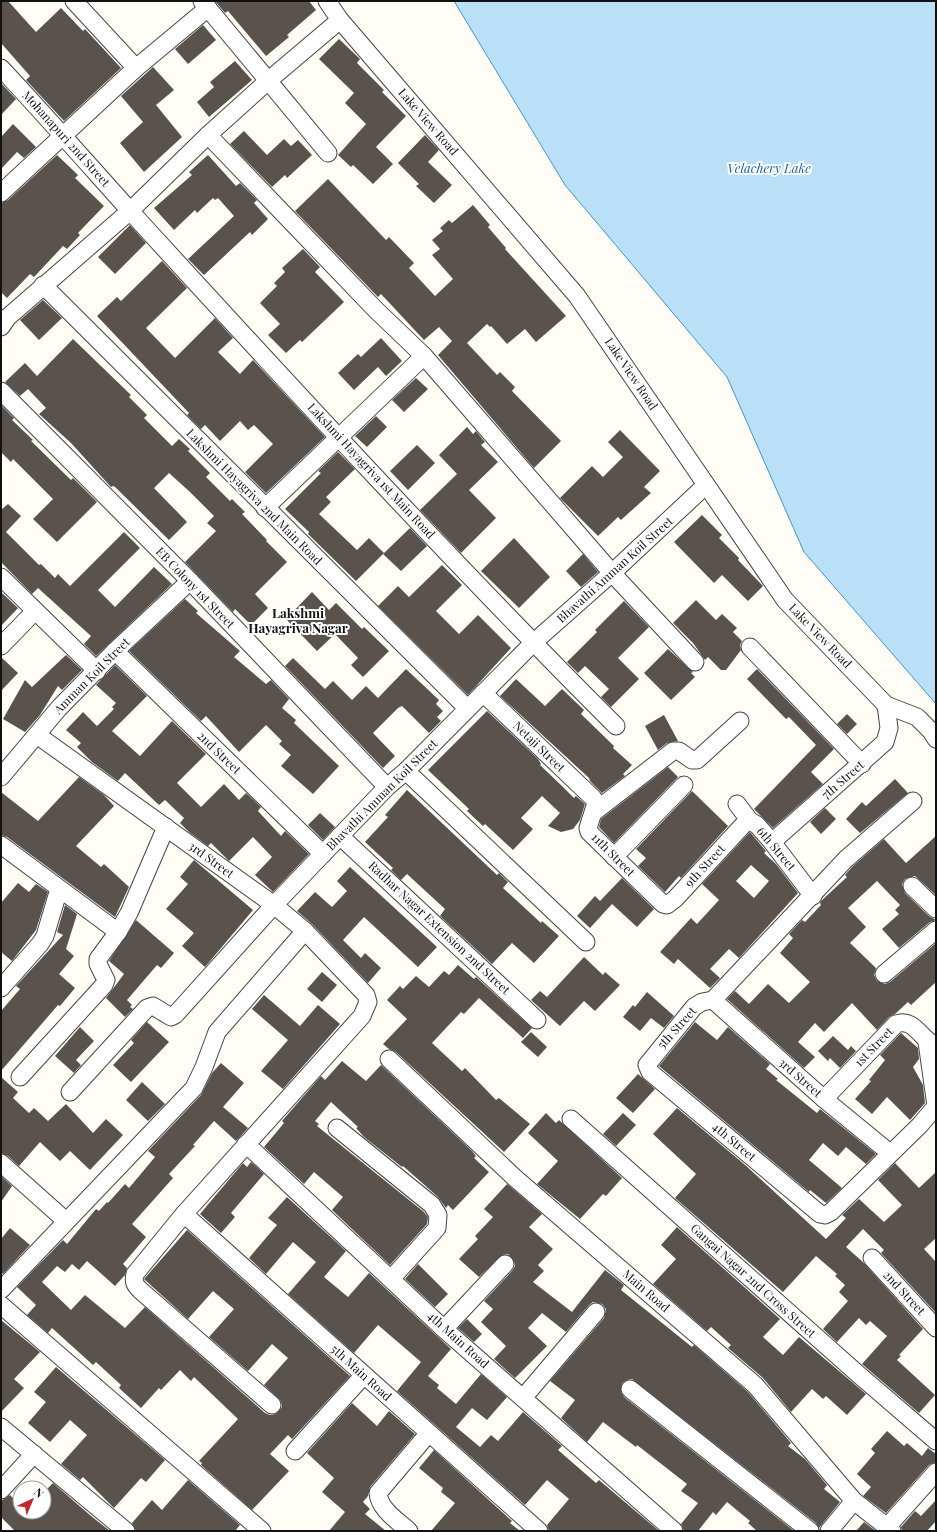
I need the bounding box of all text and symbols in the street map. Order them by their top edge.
street label: Lake View Road [395,84,462,158]
street label: Mohanapuri 2nd Street [19,87,115,190]
water label: Velachery Lake [727,159,811,176]
street label: Lake View Road [602,334,662,413]
street label: Lakshmi Hayagriva 1st Main Road [304,399,439,542]
street label: Lakshmi Hayagriva 2nd Main Road [183,425,326,568]
street label: Bhavathi Amman Koil Street [553,512,676,626]
street label: EB Colony 1st Street [153,543,239,632]
street label: Lake View Road [786,600,856,671]
district label: Lakshmi Hayagriva Nagar [248,604,348,636]
street label: Amman Koil Street [49,633,133,718]
street label: Netaji Street [510,717,570,776]
street label: 2nd Street [194,727,246,778]
street label: Bhavathi Amman Koil Street [322,735,441,853]
street label: 7th Street [818,756,868,802]
street label: 6th Street [754,823,800,874]
street label: 11th Street [588,829,639,880]
street label: 3rd Street [186,837,238,882]
street label: 9th Street [680,840,729,890]
street label: Radhar Nagar Extension 2nd Street [365,857,514,998]
street label: 5th Street [653,1002,700,1052]
street label: 1st Street [850,1023,897,1070]
street label: 3rd Street [776,1054,826,1101]
street label: 4th Street [709,1118,760,1165]
street label: Gangai Nagar 2nd Cross Street [688,1220,820,1341]
street label: Main Road [620,1265,674,1315]
street label: 2nd Street [880,1267,930,1318]
street label: 4th Main Road [424,1307,493,1371]
street label: 5th Main Road [328,1341,396,1404]
north arrow [12,1480,52,1520]
text: N [31,1484,47,1501]

